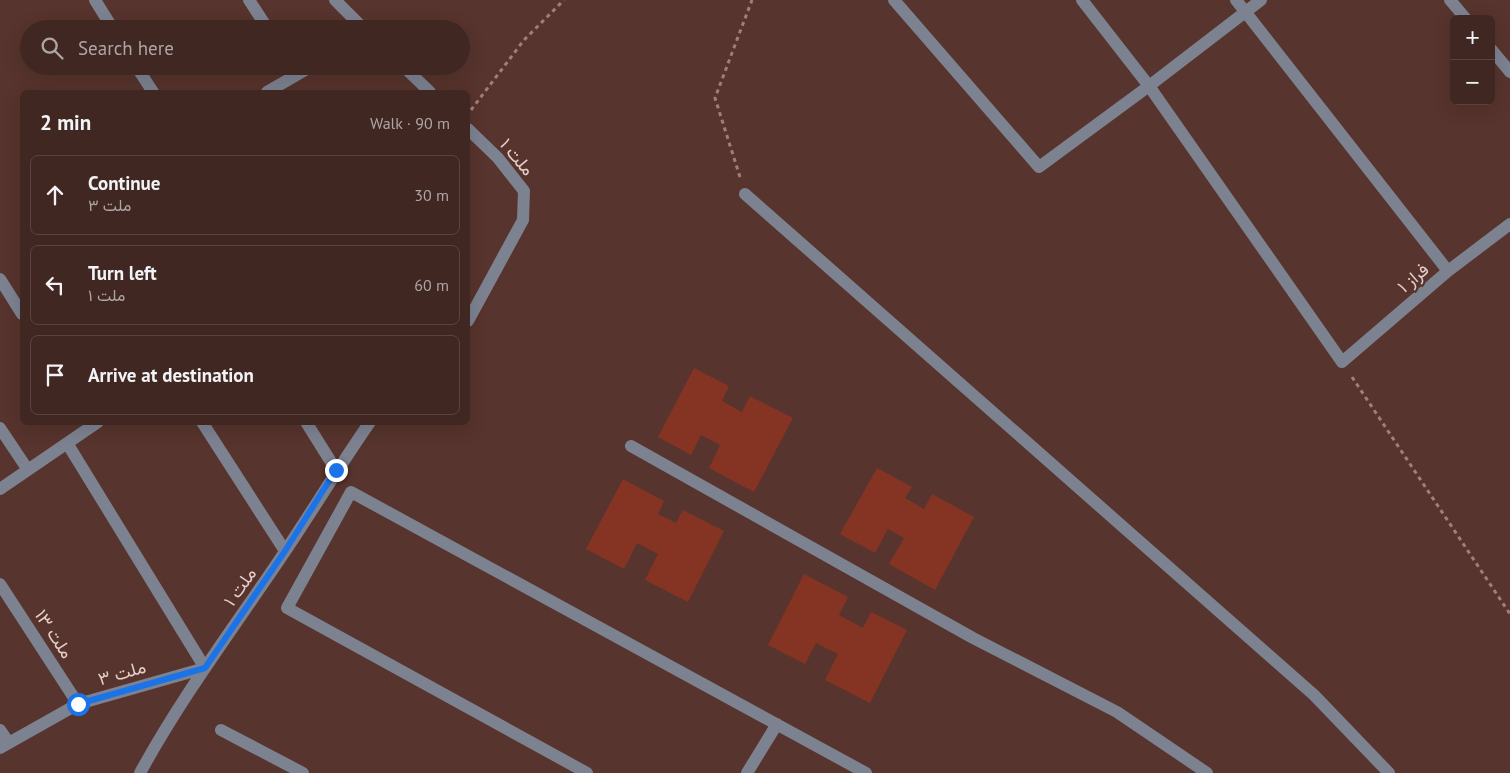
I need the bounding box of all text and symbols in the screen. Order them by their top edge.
map controls [1450,15,1495,105]
button: + [1450,15,1495,60]
search box [20,20,470,75]
icon: search [38,34,66,62]
text: Search here [78,36,174,60]
button: − [1450,60,1495,105]
text: 2 min [40,109,91,136]
text: Walk · 90 m [370,113,450,133]
street label: ملت ۱ [495,133,540,180]
text: Continue [88,171,160,195]
icon: ahead [41,181,69,209]
text: 30 m [414,185,449,205]
text: ملت ۳ [88,195,131,215]
street label: فراز ۱ [1392,258,1433,298]
text: Turn left [88,261,157,285]
icon: left [41,271,69,299]
text: 60 m [414,275,449,295]
text: ملت ۱ [88,285,125,305]
icon: arrive [41,361,69,389]
text: Arrive at destination [88,363,254,387]
route end [325,459,348,482]
street label: ملت ۱ [218,563,261,611]
street label: ملت ۱۳ [30,605,79,663]
street label: ملت ۳ [95,655,148,690]
route start [67,693,90,716]

